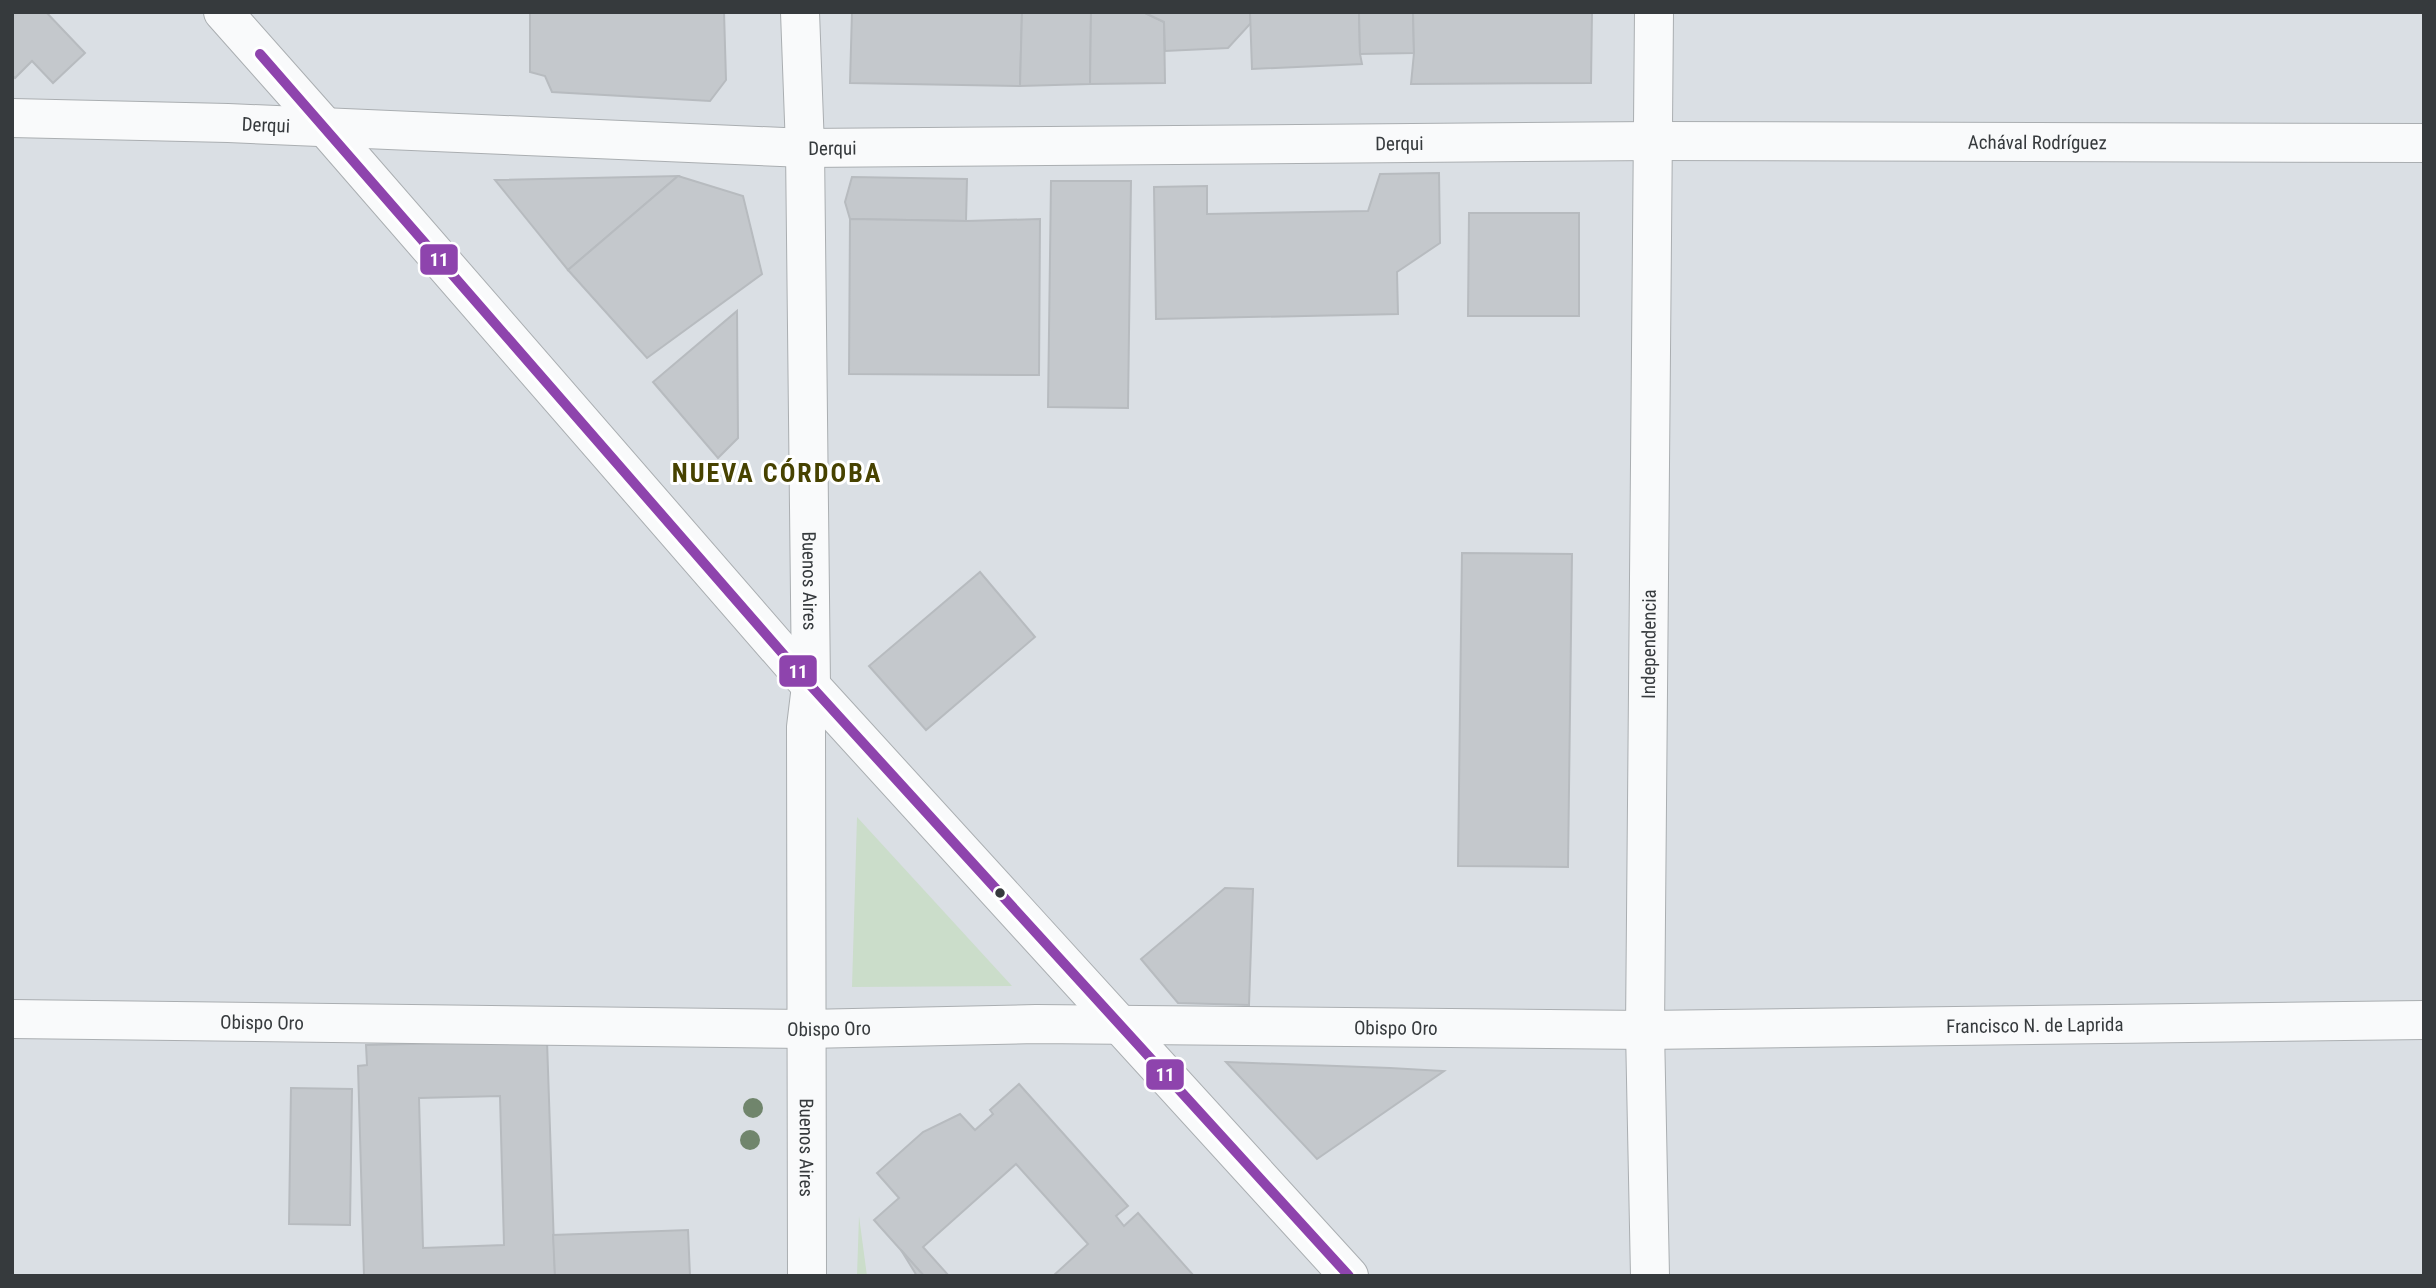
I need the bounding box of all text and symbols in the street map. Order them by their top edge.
street label: Derqui [241,112,291,137]
street label: Achával Rodríguez [1968,130,2107,154]
street label: Derqui [1375,131,1424,155]
street label: Derqui [808,136,857,159]
line badge: 11 [419,243,459,276]
text: 11 [429,248,449,271]
district label: NUEVA CÓRDOBA [672,458,882,488]
street label: Buenos Aires [798,531,822,630]
street label: Independencia [1636,589,1660,699]
line badge: 11 [778,654,818,688]
text: 11 [788,660,808,683]
unlabelled marker [993,886,1007,900]
street label: Obispo Oro [220,1010,304,1034]
street label: Francisco N. de Laprida [1946,1012,2124,1038]
street label: Obispo Oro [787,1016,871,1041]
street label: Obispo Oro [1354,1016,1438,1039]
line badge: 11 [1145,1058,1185,1091]
text: 11 [1155,1063,1175,1086]
street label: Buenos Aires [795,1098,818,1197]

